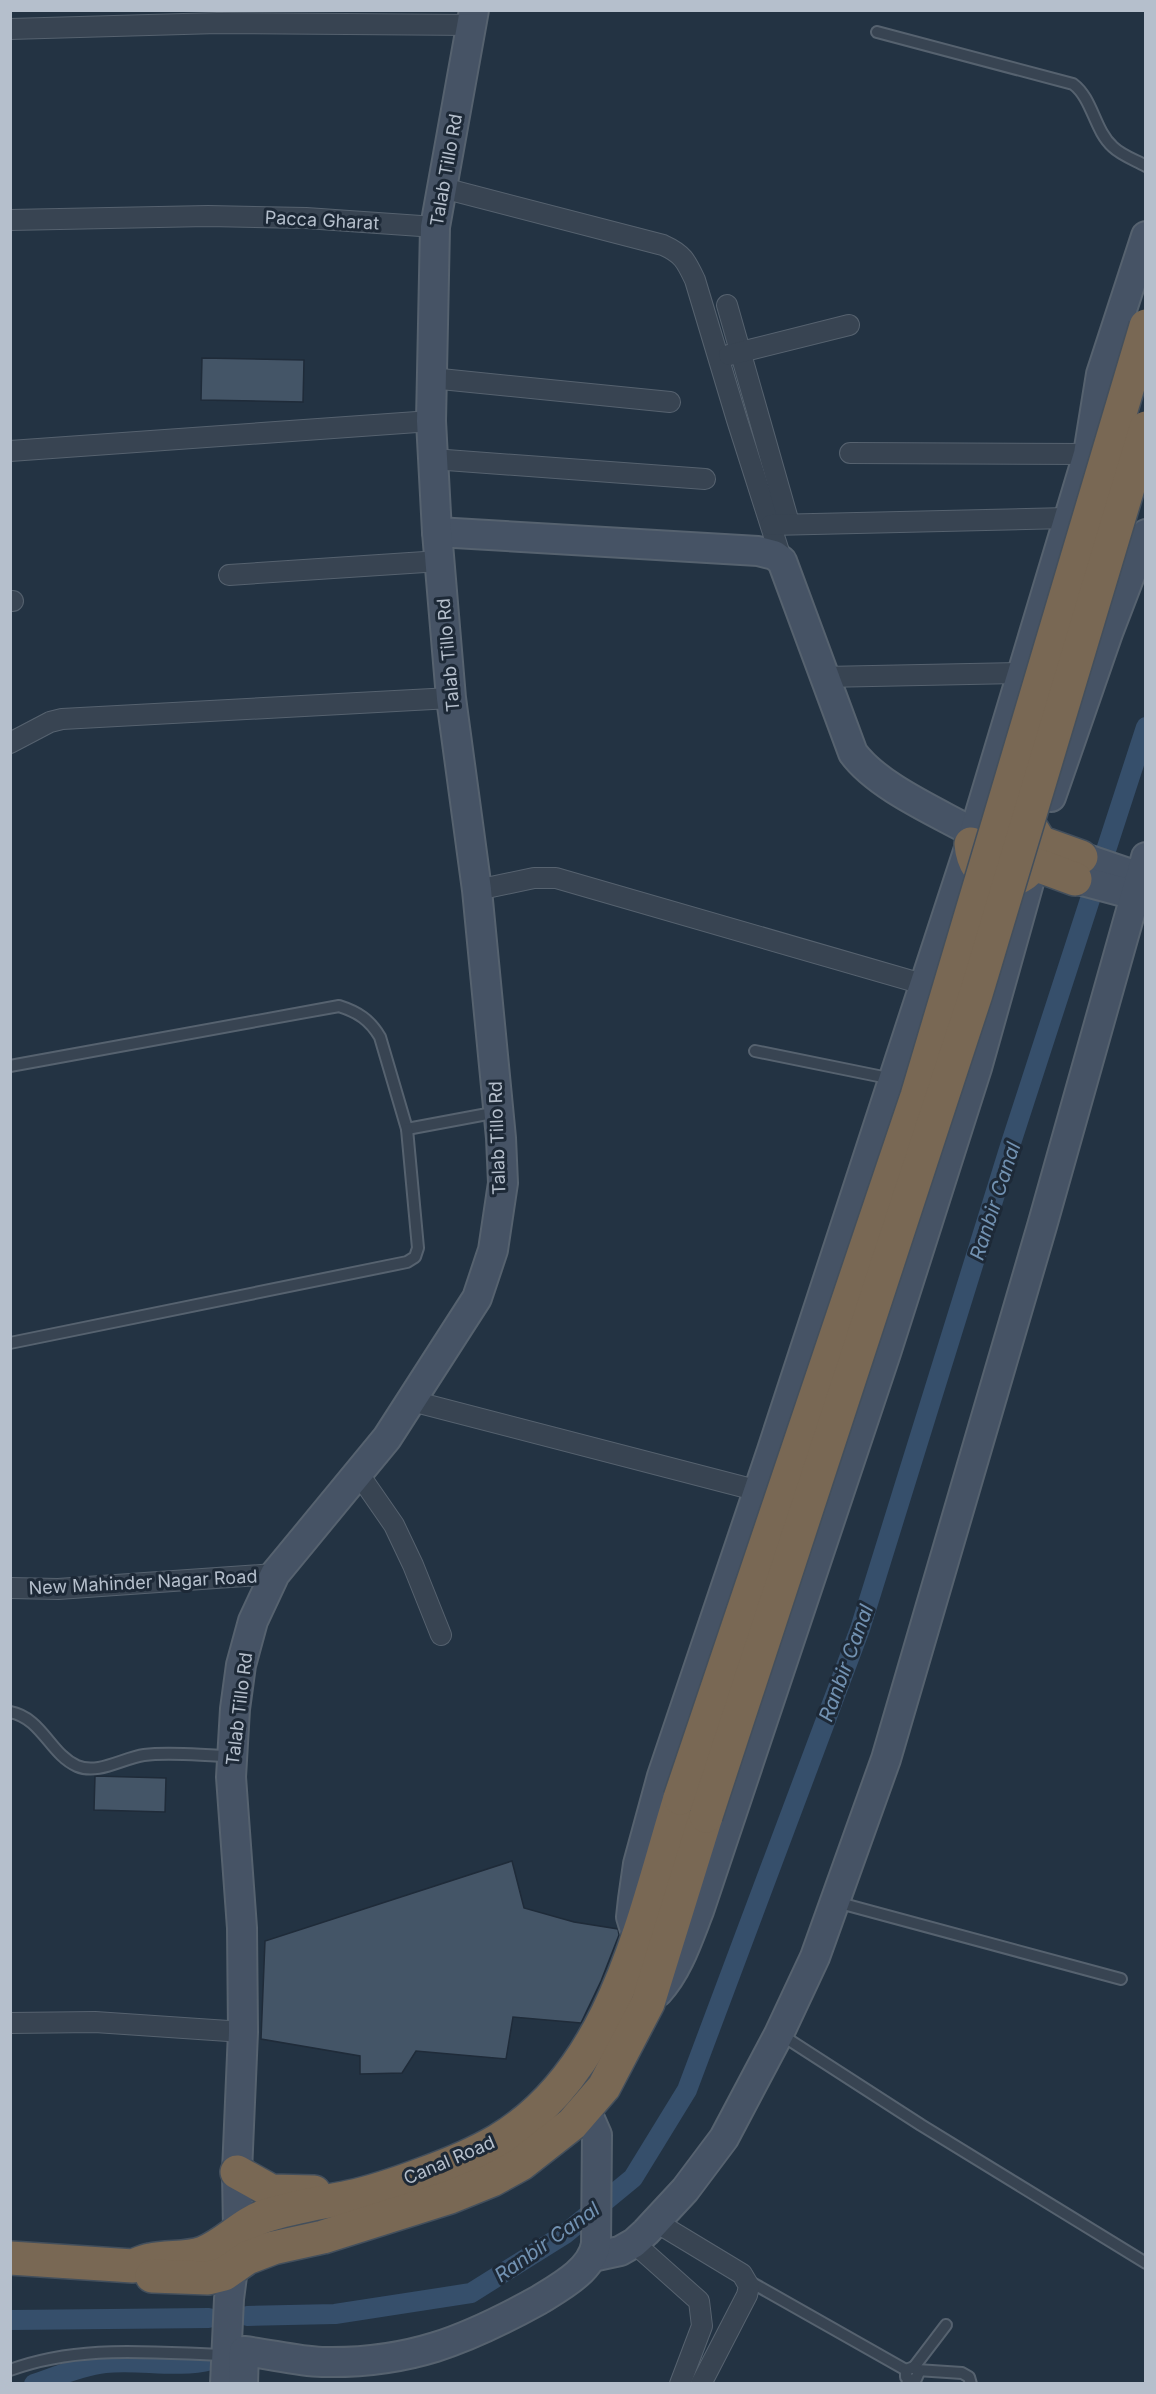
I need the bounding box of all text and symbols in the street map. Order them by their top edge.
street label: Talab Tillo Rd [426,112,466,228]
street label: Pacca Gharat [264,207,380,233]
street label: Talab Tillo Rd [433,597,463,713]
street label: Talab Tillo Rd [485,1081,509,1195]
water label: Ranbir Canal [965,1139,1025,1263]
street label: New Mahinder Nagar Road [28,1566,258,1598]
water label: Ranbir Canal [814,1601,878,1725]
street label: Talab Tillo Rd [222,1651,256,1767]
street label: Canal Road [400,2131,498,2189]
water label: Ranbir Canal [490,2197,604,2287]

